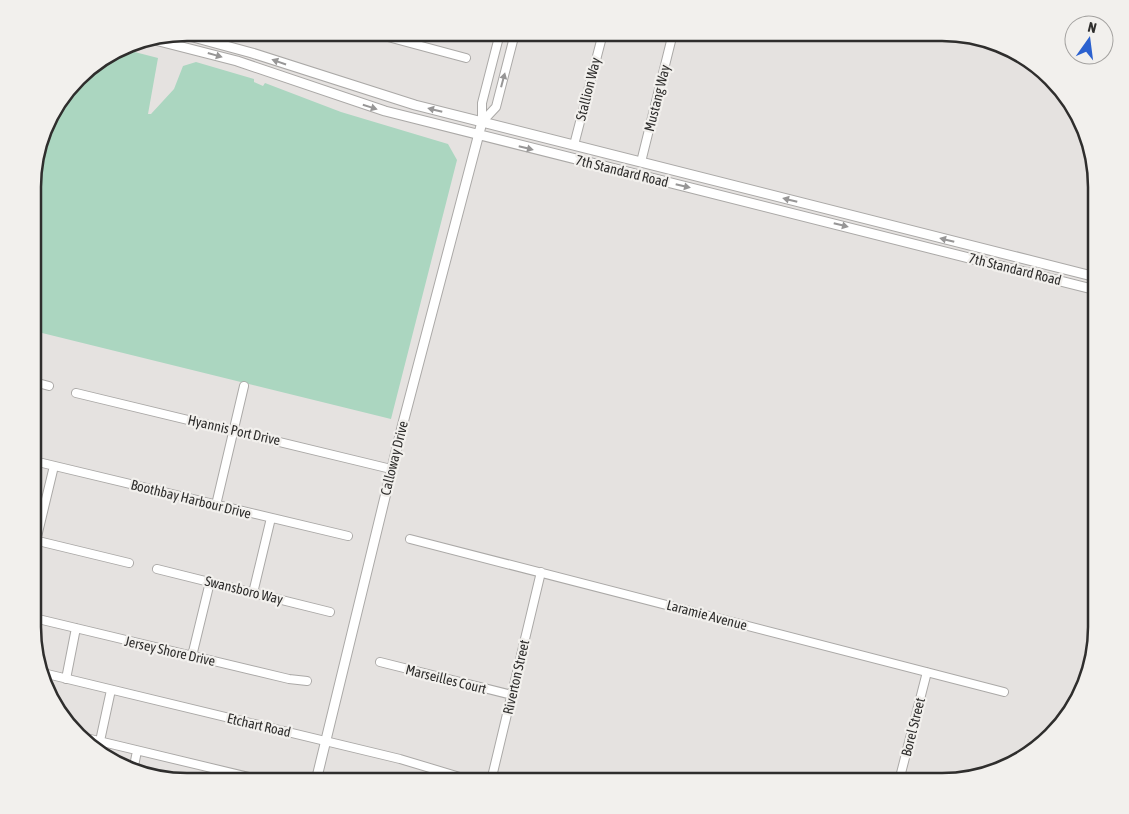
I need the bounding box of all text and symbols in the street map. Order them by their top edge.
north arrow [1064,15,1114,65]
text: N [1086,19,1098,36]
one-way arrow [208,52,223,60]
street label: Stallion Way [572,56,604,122]
one-way arrow [272,58,287,65]
street label: Mustang Way [641,63,673,133]
one-way arrow [499,72,507,87]
one-way arrow [362,103,377,111]
one-way arrow [427,106,442,114]
one-way arrow [518,144,533,152]
street label: 7th Standard Road [574,152,670,190]
one-way arrow [676,182,691,190]
one-way arrow [782,196,797,204]
one-way arrow [834,222,849,230]
one-way arrow [940,236,955,244]
street label: 7th Standard Road [967,250,1063,288]
street label: Hyannis Port Drive [186,412,282,448]
street label: Calloway Drive [377,419,411,497]
street label: Boothbay Harbour Drive [129,476,253,522]
street label: Swansboro Way [203,573,285,608]
street label: Laramie Avenue [665,597,749,633]
street label: Jersey Shore Drive [123,633,217,669]
street label: Riverton Street [500,638,532,716]
street label: Marseilles Court [404,661,488,697]
street label: Borel Street [898,696,928,758]
street label: Etchart Road [226,710,292,740]

